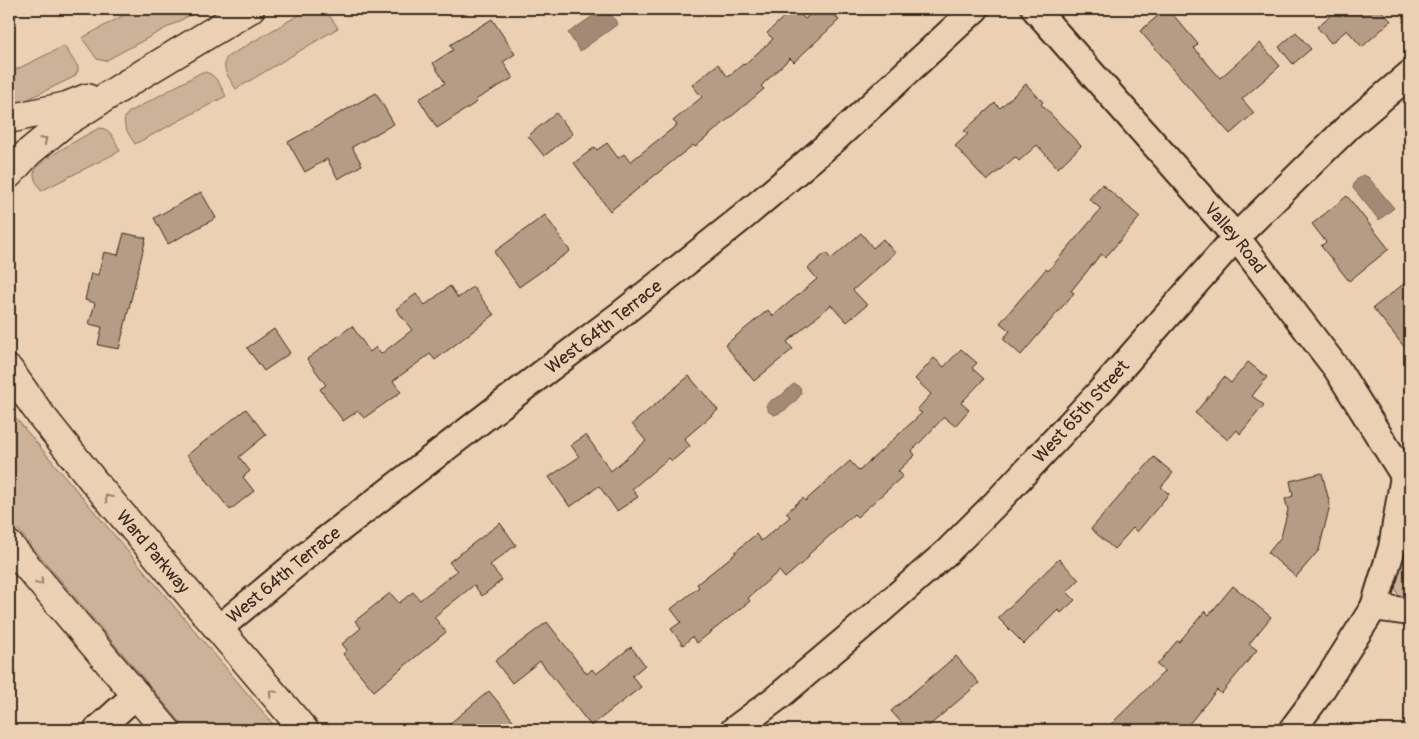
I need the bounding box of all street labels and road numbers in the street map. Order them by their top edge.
street label: Valley Road [1199,198,1271,278]
street label: West 64th Terrace [541,275,667,379]
street label: West 65th Street [1028,355,1135,468]
street label: Ward Parkway [111,505,195,599]
street label: West 64th Terrace [222,521,346,629]

